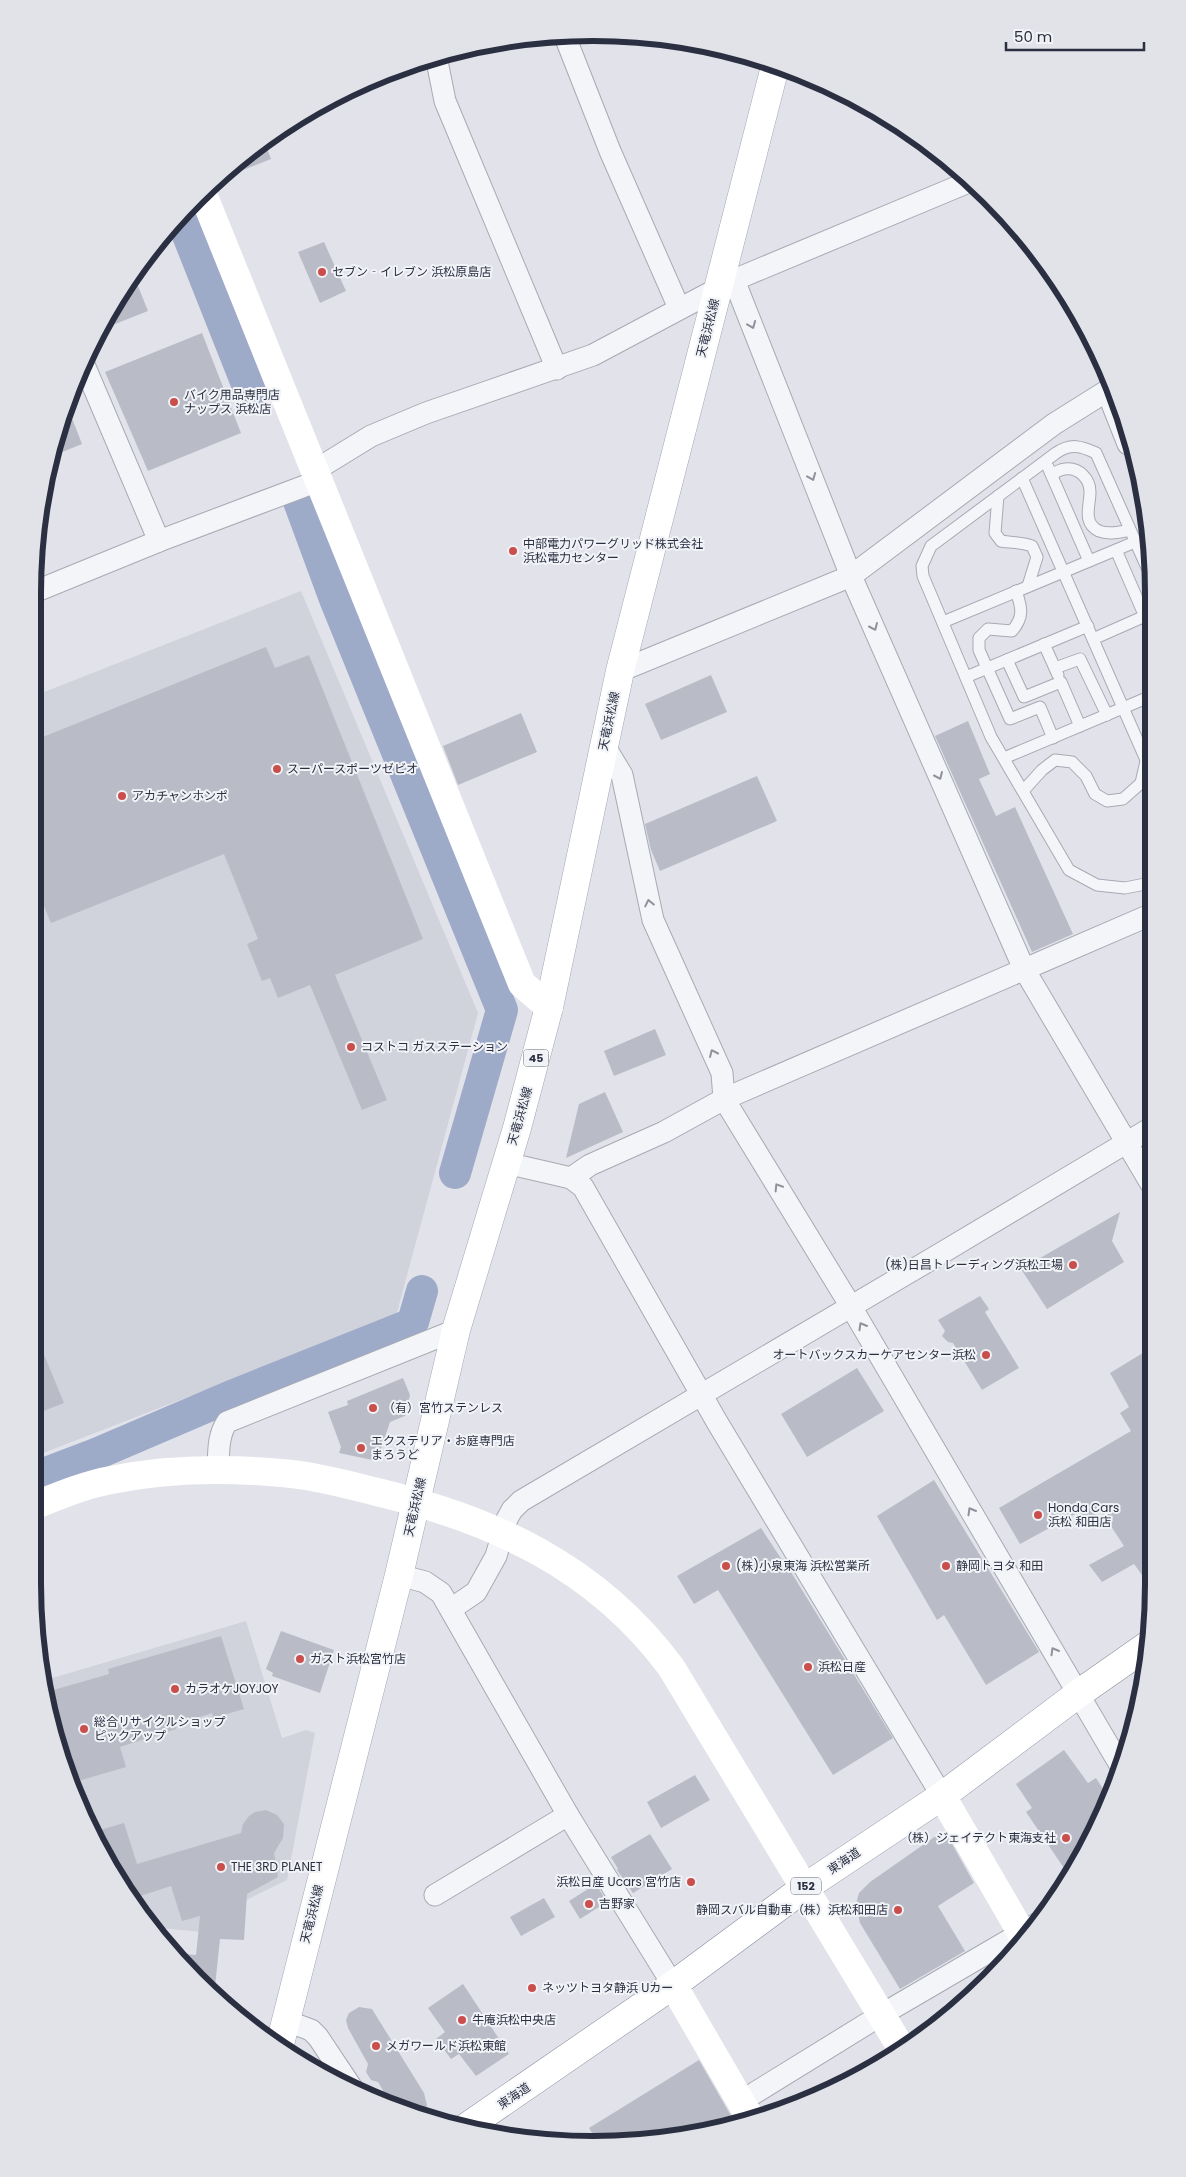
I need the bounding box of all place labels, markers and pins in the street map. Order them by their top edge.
place label: セブン‐イレブン 浜松原島店 [332,263,491,280]
marker: セブン‐イレブン 浜松原島店 [316,266,328,278]
place label: バイク用品専門店 ナップス 浜松店 [184,386,280,417]
marker: バイク用品専門店 ナップス 浜松店 [168,396,180,408]
place label: 中部電力パワーグリッド株式会社 浜松電力センター [523,535,703,566]
marker: 中部電力パワーグリッド株式会社 浜松電力センター [507,545,519,557]
place label: スーパースポーツゼビオ [287,760,418,777]
marker: スーパースポーツゼビオ [271,763,283,775]
place label: アカチャンホンポ [132,787,228,804]
marker: アカチャンホンポ [116,790,128,802]
place label: コストコ ガスステーション [361,1038,508,1055]
marker: コストコ ガスステーション [345,1041,357,1053]
place label: (株)日昌トレーディング浜松工場 [885,1256,1063,1273]
marker: (株)日昌トレーディング浜松工場 [1067,1259,1079,1271]
place label: オートバックスカーケアセンター浜松 [773,1346,976,1363]
marker: オートバックスカーケアセンター浜松 [980,1349,992,1361]
place label: （有）宮竹ステンレス [383,1399,503,1416]
marker: （有）宮竹ステンレス [367,1402,379,1414]
place label: エクステリア・お庭専門店 まろうど [371,1432,515,1463]
marker: エクステリア・お庭専門店 まろうど [355,1442,367,1454]
place label: Honda Cars 浜松 和田店 [1048,1499,1119,1530]
marker: Honda Cars 浜松 和田店 [1032,1509,1044,1521]
place label: (株)小泉東海 浜松営業所 [736,1557,870,1574]
place label: 静岡トヨタ 和田 [956,1557,1043,1574]
marker: (株)小泉東海 浜松営業所 [720,1560,732,1572]
marker: 静岡トヨタ 和田 [940,1560,952,1572]
place label: ガスト浜松宮竹店 [310,1650,406,1667]
marker: ガスト浜松宮竹店 [294,1653,306,1665]
place label: 浜松日産 [818,1658,866,1675]
marker: 浜松日産 [802,1661,814,1673]
place label: カラオケJOYJOY [185,1680,279,1697]
marker: カラオケJOYJOY [169,1683,181,1695]
place label: 総合リサイクルショップ ピックアップ [94,1713,225,1744]
marker: 総合リサイクルショップ ピックアップ [78,1723,90,1735]
place label: （株）ジェイテクト東海支社 [900,1829,1056,1846]
marker: （株）ジェイテクト東海支社 [1060,1832,1072,1844]
place label: THE 3RD PLANET [231,1858,323,1875]
marker: THE 3RD PLANET [215,1861,227,1873]
place label: 浜松日産 Ucars 宮竹店 [556,1873,681,1890]
marker: 浜松日産 Ucars 宮竹店 [685,1876,697,1888]
place label: 吉野家 [599,1895,635,1912]
marker: 吉野家 [583,1898,595,1910]
place label: 静岡スバル自動車（株）浜松和田店 [696,1901,888,1918]
marker: 静岡スバル自動車（株）浜松和田店 [892,1904,904,1916]
place label: ネッツトヨタ静浜 Uカー [542,1979,673,1996]
marker: ネッツトヨタ静浜 Uカー [526,1982,538,1994]
place label: 牛庵浜松中央店 [472,2011,556,2028]
marker: 牛庵浜松中央店 [456,2014,468,2026]
place label: メガワールド浜松東館 [386,2037,506,2054]
marker: メガワールド浜松東館 [370,2040,382,2052]

